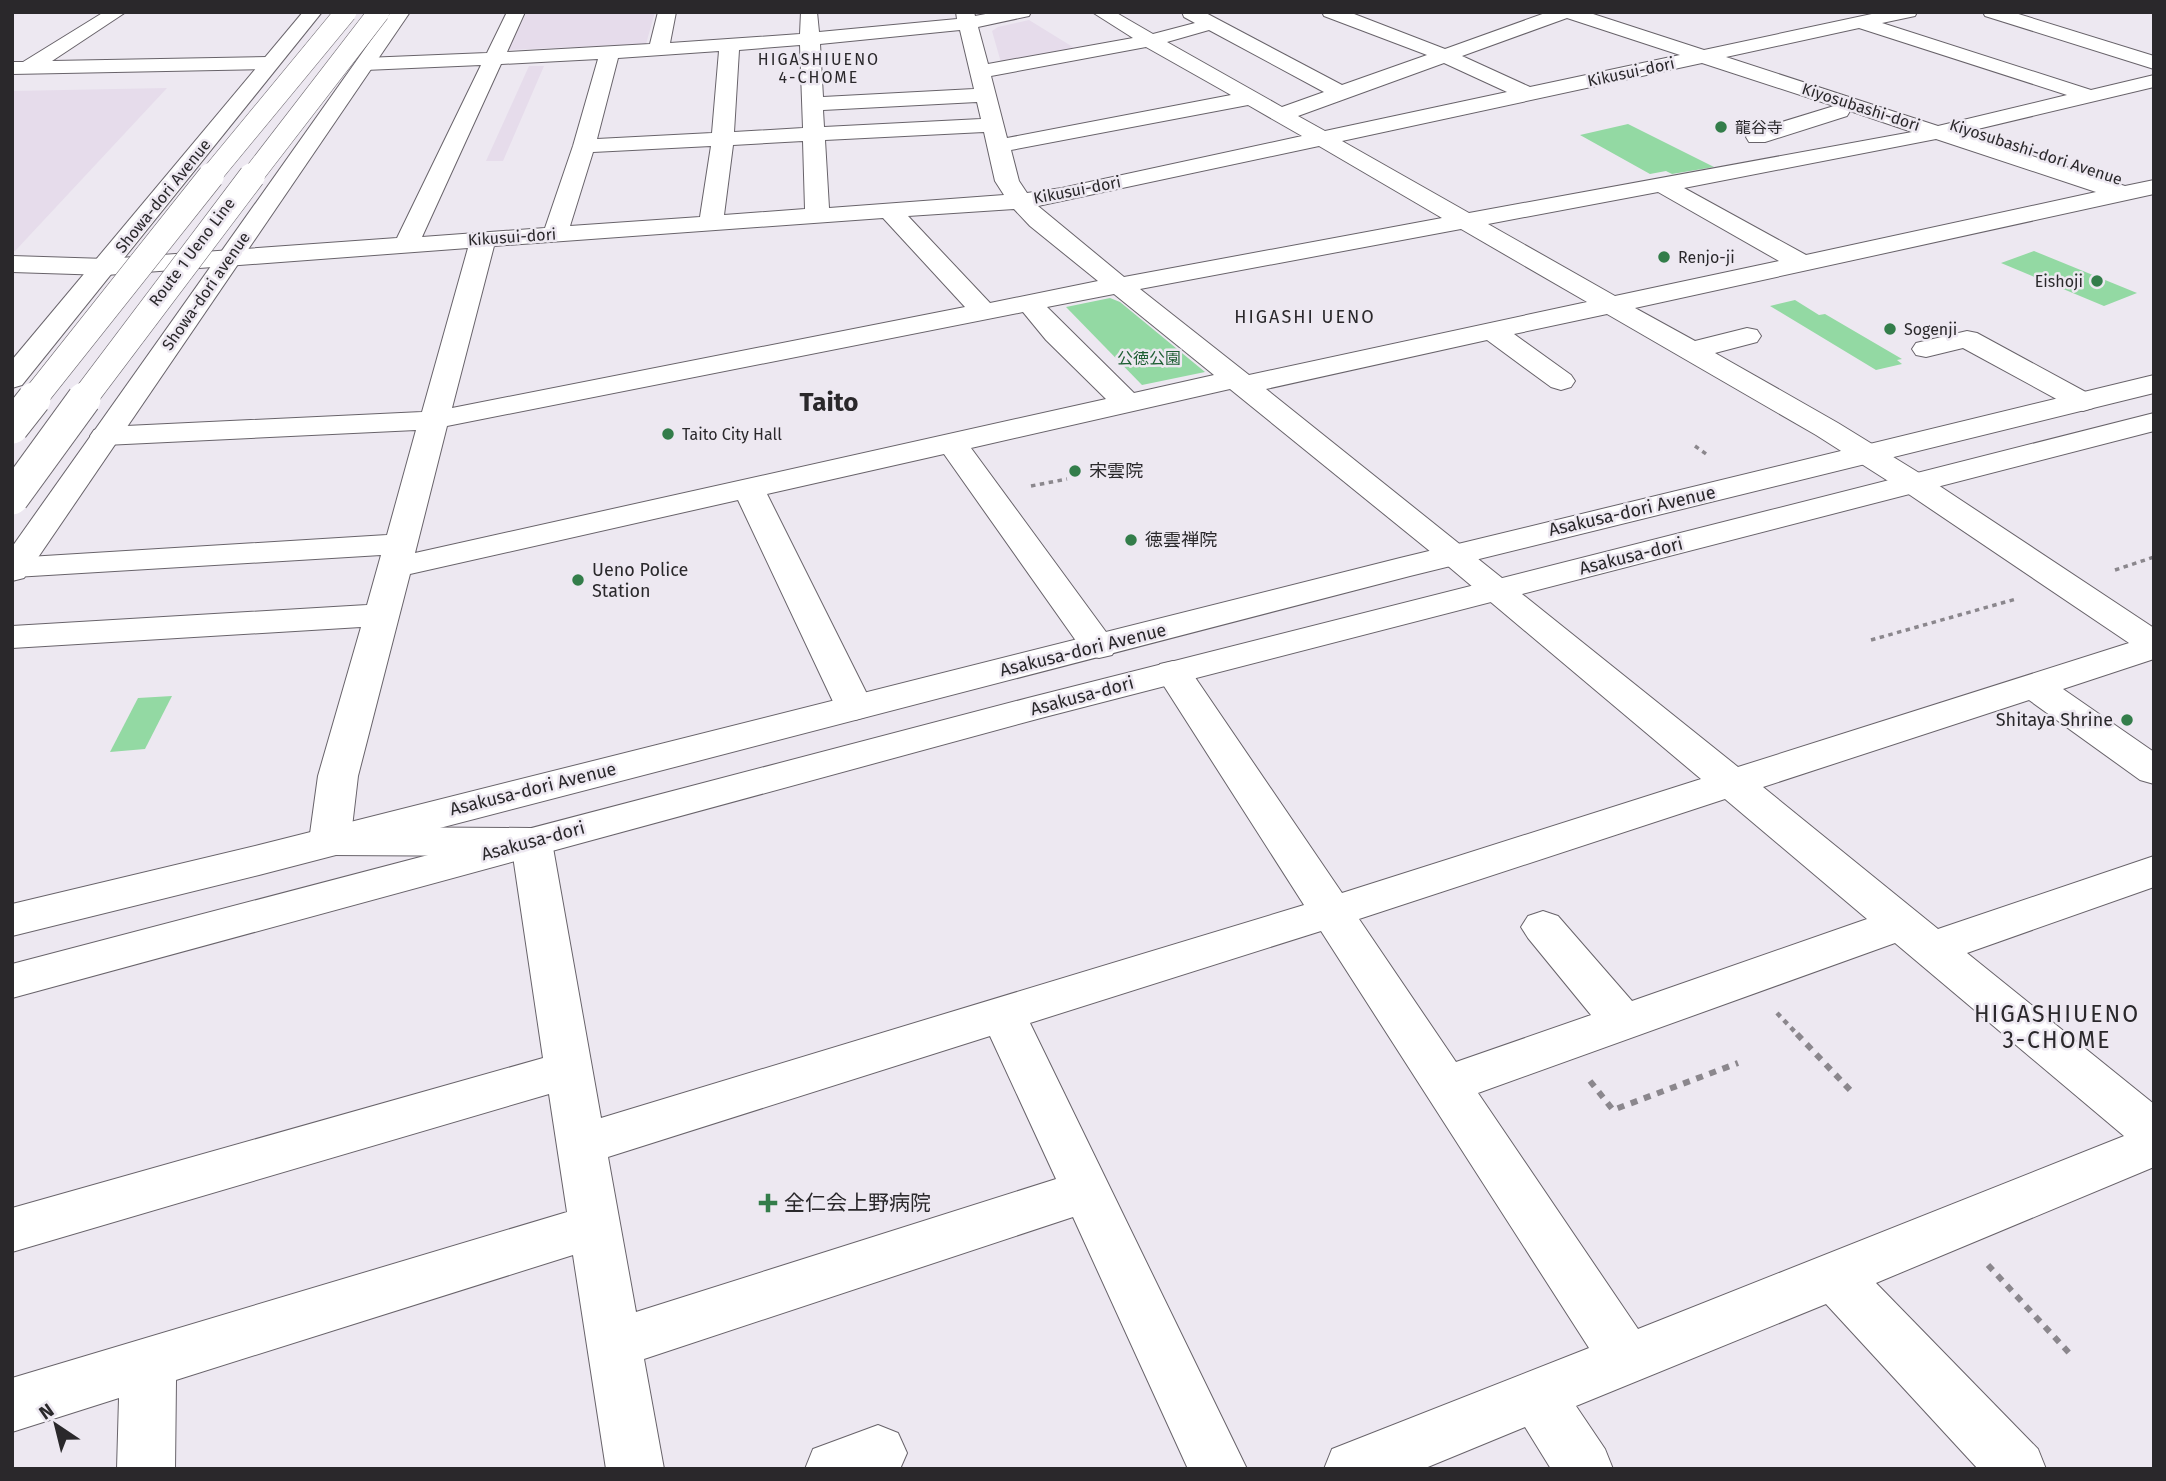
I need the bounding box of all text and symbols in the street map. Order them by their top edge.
district label: HIGASHIUENO 4-CHOME [758,50,880,87]
street label: Kikusui-dori [1586,53,1676,91]
street label: Kiyosubashi-dori [1799,79,1923,135]
street label: Kiyosubashi-dori Avenue [1947,115,2125,189]
place label: 龍谷寺 [1735,118,1783,137]
marker: 龍谷寺 [1713,119,1729,135]
street label: Showa-dori Avenue [111,135,215,257]
street label: Kikusui-dori [1032,172,1122,208]
street label: Route 1 Ueno Line [145,194,239,310]
street label: Kikusui-dori [467,224,557,250]
street label: Showa-dori avenue [158,228,254,354]
place label: Renjo-ji [1678,248,1735,267]
marker: Renjo-ji [1656,249,1672,265]
place label: Eishoji [2035,272,2083,291]
marker: Eishoji [2089,273,2105,289]
district label: HIGASHI UENO [1234,306,1376,328]
place label: Sogenji [1904,320,1957,339]
marker: Sogenji [1882,321,1898,337]
park label: 公徳公園 [1117,349,1181,368]
district label: Taito [799,387,859,418]
place label: Taito City Hall [682,425,782,444]
marker: Taito City Hall [660,426,676,442]
place label: 宋雲院 [1089,460,1143,482]
marker: 宋雲院 [1067,463,1083,479]
street label: Asakusa-dori Avenue [1546,481,1718,541]
place label: 徳雲禅院 [1145,529,1217,551]
marker: 徳雲禅院 [1123,532,1139,548]
street label: Asakusa-dori [1577,532,1685,580]
place label: Ueno Police Station [592,559,688,602]
marker: Ueno Police Station [570,572,586,588]
street label: Asakusa-dori Avenue [997,619,1169,681]
street label: Asakusa-dori [1028,672,1136,720]
place label: Shitaya Shrine [1996,709,2113,731]
marker: Shitaya Shrine [2119,712,2135,728]
street label: Asakusa-dori Avenue [447,758,619,820]
street label: Asakusa-dori [479,817,587,865]
district label: HIGASHIUENO 3-CHOME [1974,1000,2140,1054]
place label: 全仁会上野病院 [784,1190,931,1216]
marker: 全仁会上野病院 [758,1193,778,1213]
north arrow [21,1390,91,1460]
text: N [35,1398,58,1425]

